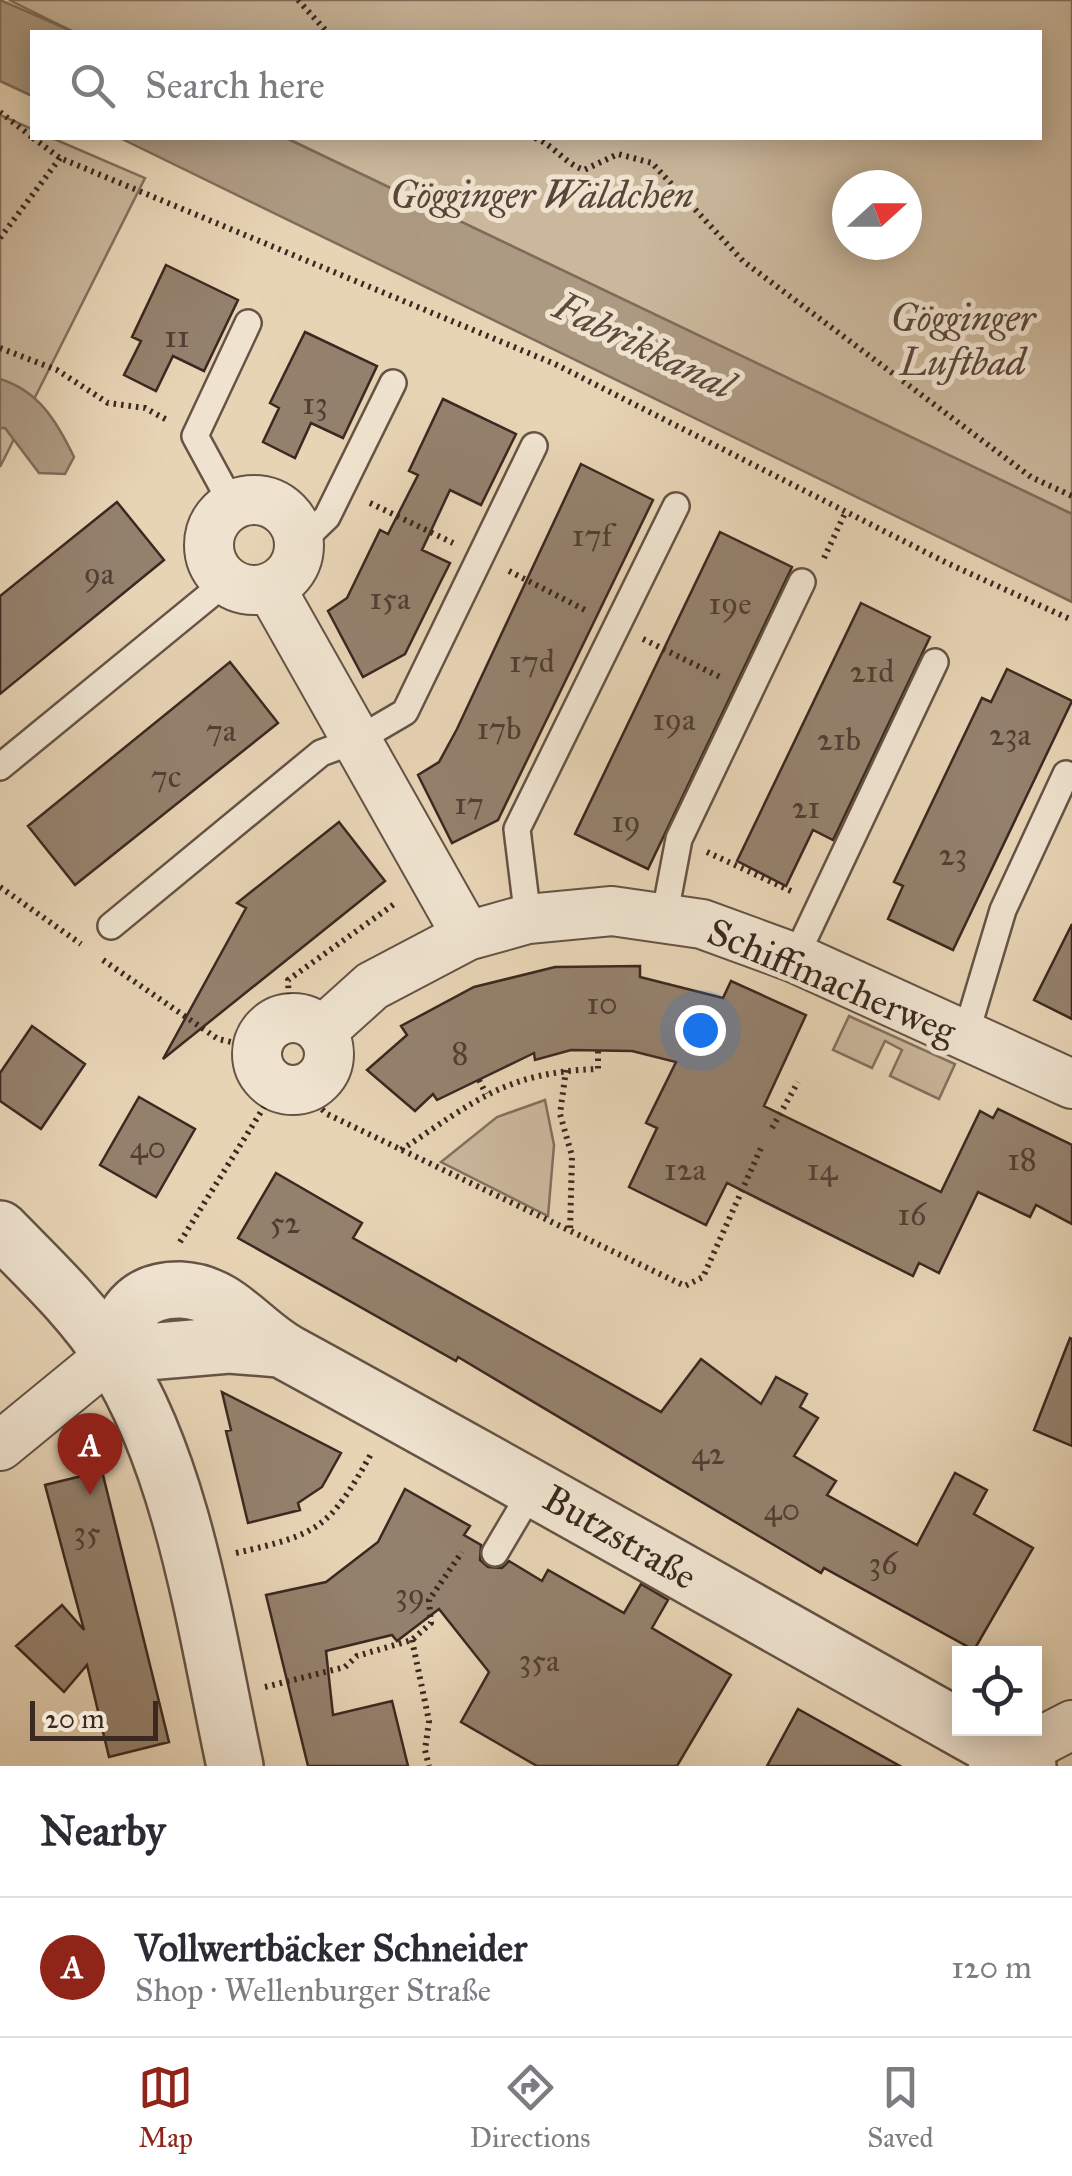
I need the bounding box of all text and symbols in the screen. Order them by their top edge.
search box [30,30,1042,140]
icon: search [65,58,120,113]
text: Search here [145,62,325,108]
north arrow [832,170,922,260]
park label: Gögginger Wäldchen [390,172,694,218]
water label: Fabrikkanal [545,280,745,412]
park label: Gögginger Luftbad [891,295,1038,385]
house number: 11 [164,317,190,356]
house number: 13 [302,384,328,423]
house number: 17f [572,516,617,555]
house number: 9a [84,554,115,593]
house number: 15a [370,579,411,618]
house number: 19e [709,584,751,623]
house number: 17d [509,642,555,681]
house number: 21d [850,652,894,691]
house number: 19a [652,700,696,739]
house number: 17b [476,709,522,748]
house number: 7a [206,711,237,750]
house number: 23a [989,715,1032,754]
house number: 21b [817,720,861,759]
house number: 7c [151,757,181,796]
house number: 17 [454,784,484,823]
house number: 21 [792,788,820,827]
house number: 19 [611,802,641,841]
house number: 23 [939,835,967,874]
street label: Schiffmacherweg [701,908,963,1054]
house number: 10 [586,984,618,1023]
your location [675,1005,726,1056]
house number: 8 [451,1034,469,1073]
house number: 40 [130,1128,166,1167]
house number: 18 [1007,1140,1037,1179]
house number: 12a [664,1150,706,1189]
house number: 14 [807,1150,838,1189]
house number: 16 [898,1195,928,1234]
house number: 52 [270,1203,301,1242]
pin: A [58,1412,122,1495]
house number: 42 [691,1434,725,1473]
street label: Butzstraße [535,1475,705,1599]
house number: 40 [764,1490,800,1529]
house number: 35 [73,1513,101,1552]
house number: 36 [868,1544,899,1583]
house number: 39 [395,1575,425,1614]
house number: 35a [518,1641,560,1680]
map controls [952,1646,1042,1736]
button: locate [952,1646,1042,1736]
scale bar [30,1696,158,1740]
text: 20 m [45,1701,105,1736]
text: Nearby [40,1805,165,1857]
text: Vollwertbäcker Schneider [135,1925,527,1971]
text: A [62,1948,83,1987]
text: 120 m [951,1948,1032,1987]
text: Shop · Wellenburger Straße [135,1971,491,2010]
tab: Map [138,2060,193,2155]
tab: Directions [470,2060,591,2155]
tab: Saved [867,2060,934,2155]

